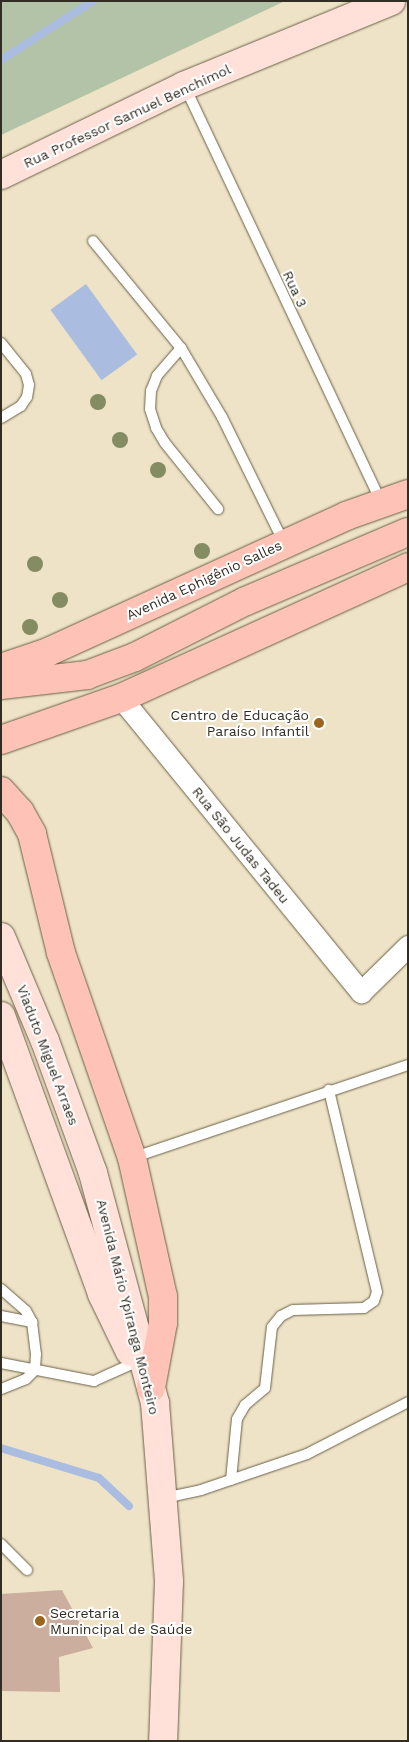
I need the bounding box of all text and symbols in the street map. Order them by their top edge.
street label: Rua Professor Samuel Benchimol [20,60,234,172]
street label: Rua 3 [279,268,311,310]
street label: Avenida Ephigênio Salles [123,536,285,624]
place label: Centro de Educação Paraíso Infantil [171,707,309,740]
marker: Centro de Educação Paraíso Infantil [313,717,325,729]
street label: Rua São Judas Tadeu [188,783,294,907]
street label: Viaduto Miguel Arraes [13,982,83,1128]
street label: Avenida Mário Ypiranga Monteiro [93,1197,163,1417]
place label: Secretaria Munincipal de Saúde [50,1605,193,1638]
marker: Secretaria Munincipal de Saúde [34,1615,46,1627]

